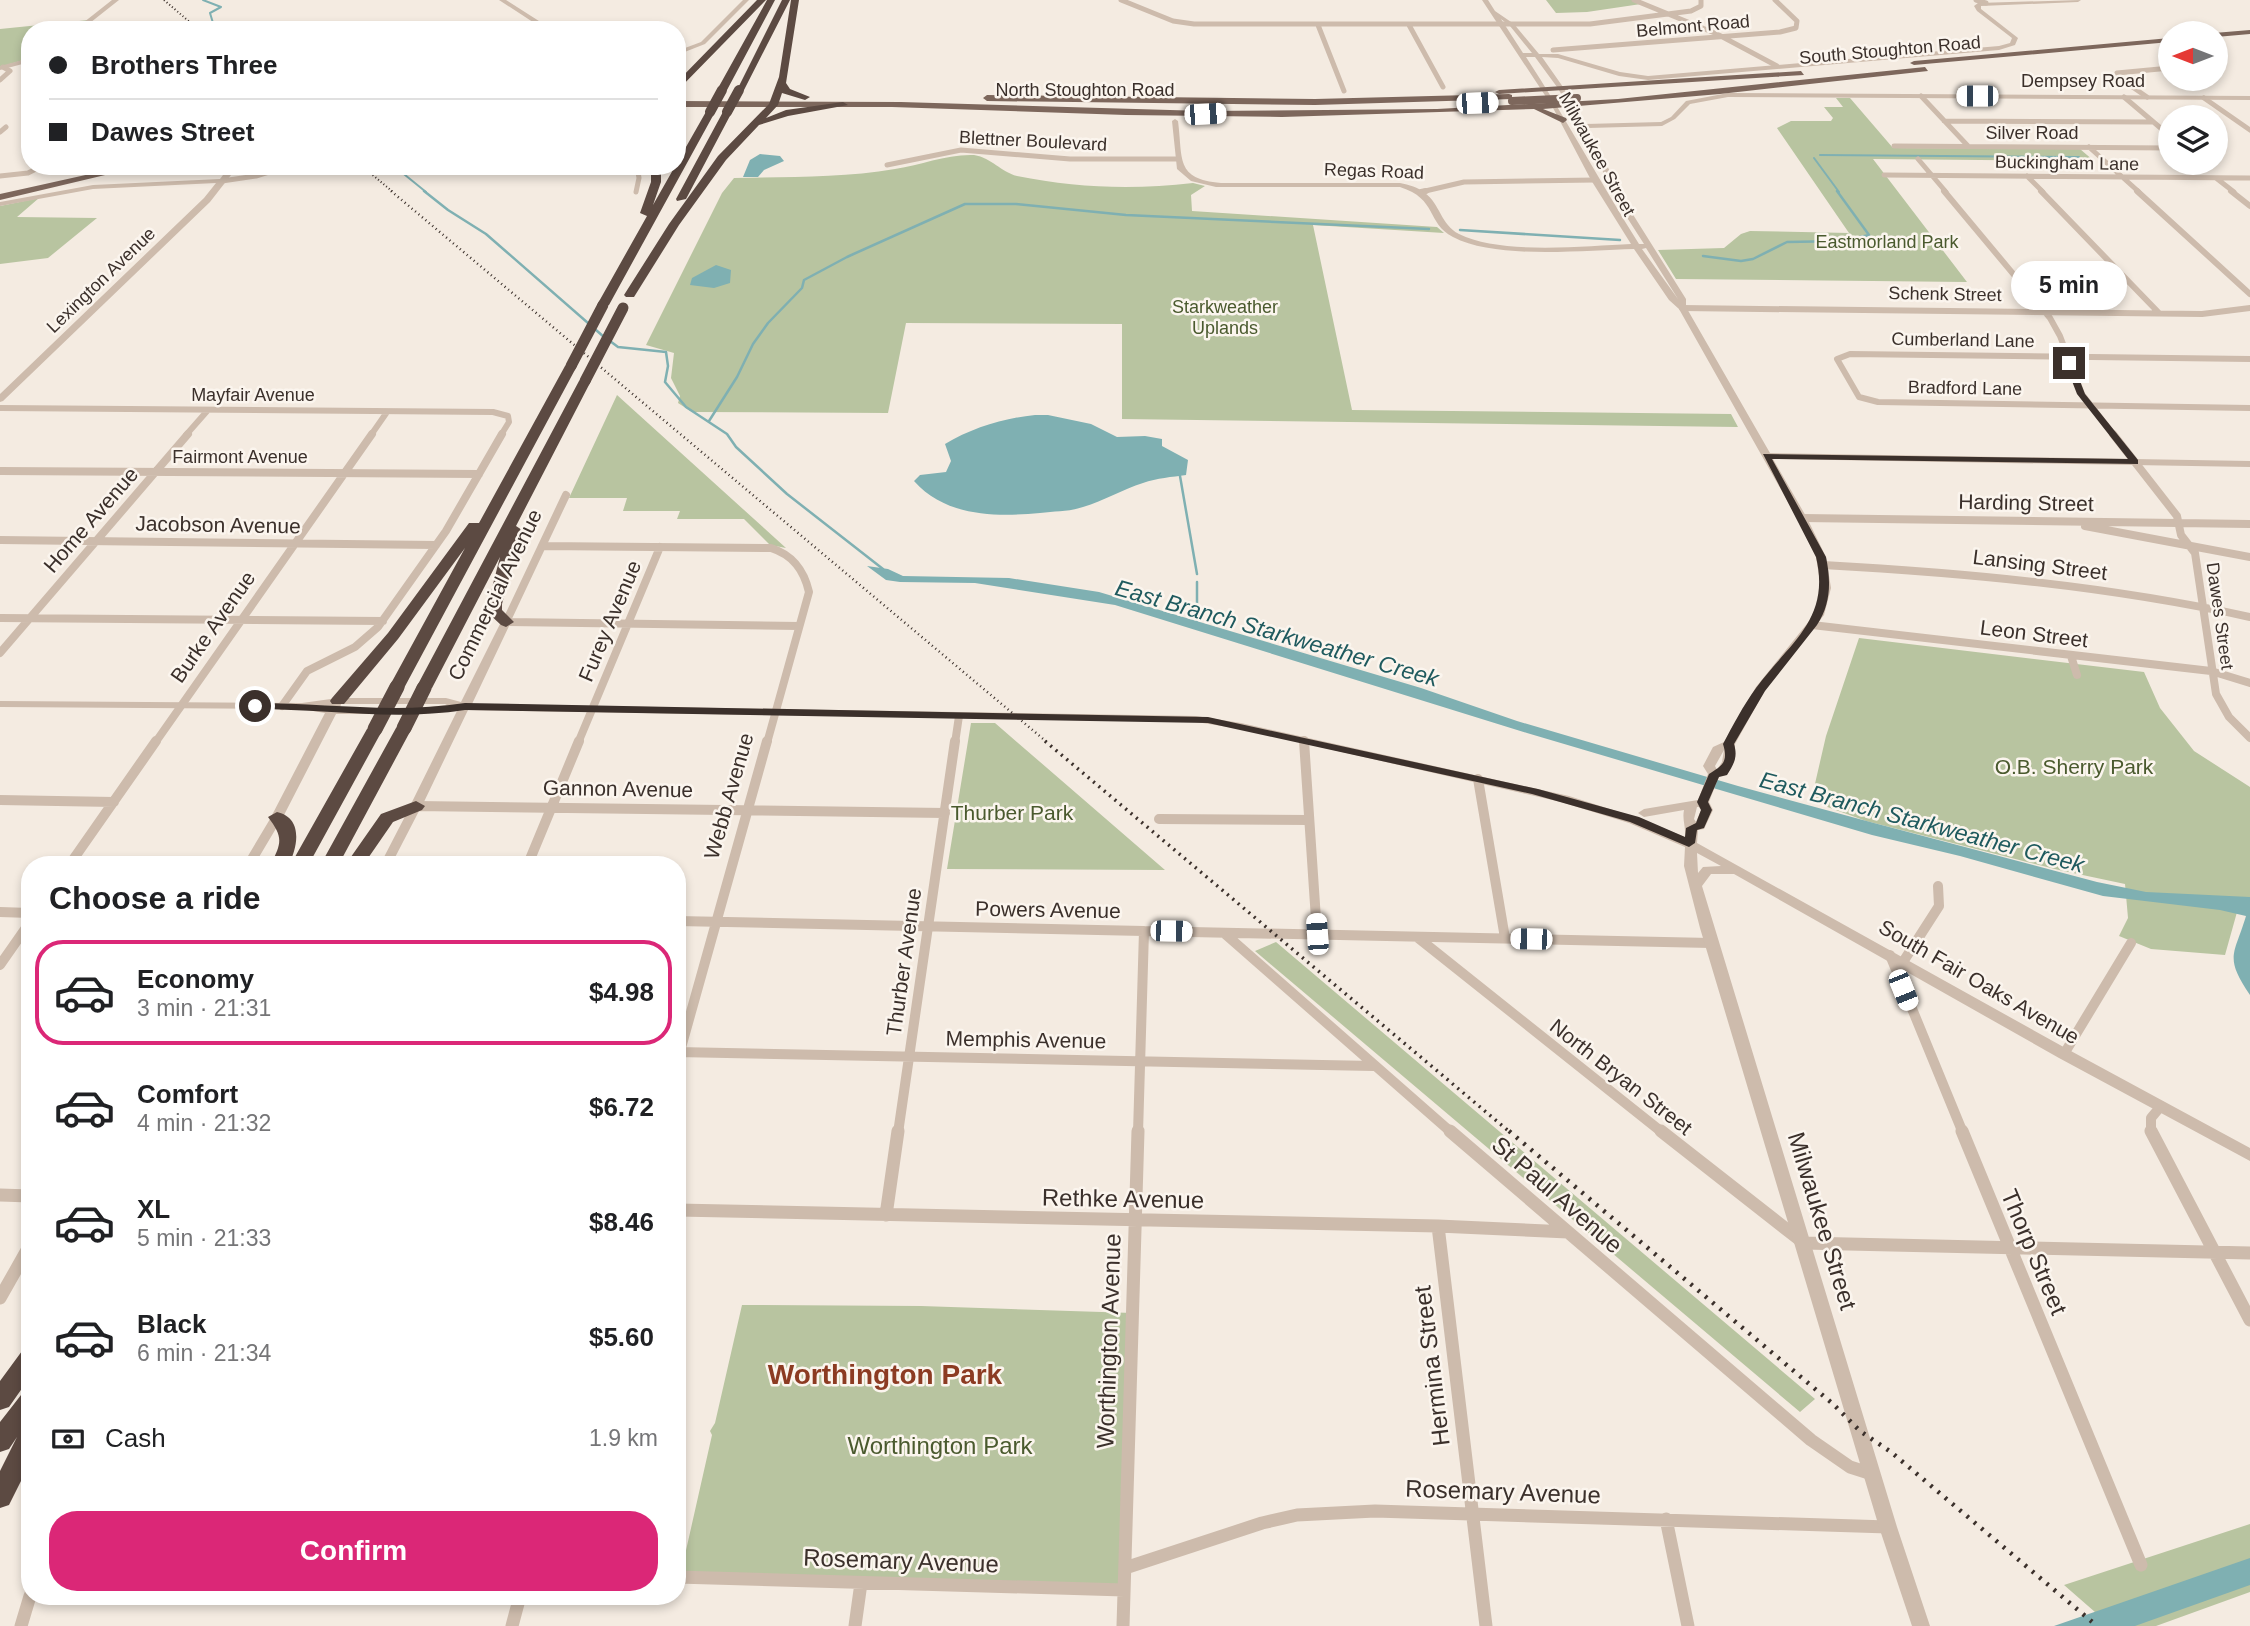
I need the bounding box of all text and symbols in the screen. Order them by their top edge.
street label: Belmont Road [1635,11,1751,41]
north arrow [2158,21,2228,91]
map controls [2158,21,2228,175]
street label: South Stoughton Road [1798,32,1982,68]
text: Brothers Three [91,50,277,80]
street label: Dempsey Road [2021,71,2145,91]
street label: North Stoughton Road [995,80,1175,100]
car [1957,86,1999,107]
street label: Milwaukee Street [1555,89,1639,219]
car [1456,92,1499,114]
car [1184,102,1227,126]
button: layers [2158,105,2228,175]
text: Dawes Street [91,117,254,147]
street label: Silver Road [1985,123,2079,143]
street label: Blettner Boulevard [959,127,1107,155]
street label: Buckingham Lane [1995,152,2139,174]
street label: Regas Road [1324,159,1424,183]
street label: Lexington Avenue [43,223,159,337]
park label: Eastmorland Park [1815,232,1960,252]
callout: 5 min [2011,262,2127,310]
text: 5 min [2039,272,2099,298]
street label: Schenk Street [1888,283,2002,305]
park label: Starkweather Uplands [1172,297,1278,338]
street label: Cumberland Lane [1891,329,2035,351]
route end [2053,347,2085,379]
street label: Bradford Lane [1908,377,2022,399]
street label: Mayfair Avenue [191,385,315,405]
street label: Fairmont Avenue [172,447,308,467]
street label: Home Avenue [39,462,142,577]
street label: Harding Street [1958,490,2094,515]
street label: Commercial Avenue [443,505,546,684]
street label: Jacobson Avenue [135,512,301,537]
street label: Lansing Street [1971,545,2109,584]
street label: Furey Avenue [574,557,645,685]
street label: Dawes Street [2203,561,2237,671]
street label: Burke Avenue [166,567,259,687]
water label: East Branch Starkweather Creek [1112,574,1443,692]
street label: Leon Street [1979,615,2090,652]
route start [239,690,271,722]
street label: Webb Avenue [700,730,757,862]
park label: O.B. Sherry Park [1995,755,2154,778]
water label: East Branch Starkweather Creek [1757,766,2089,878]
street label: Gannon Avenue [543,776,693,801]
park label: Thurber Park [951,801,1074,824]
text: Choose a ride [49,880,261,916]
street label: Thurber Avenue [882,887,925,1037]
street label: Powers Avenue [975,897,1121,922]
car [1306,912,1329,956]
street label: South Fair Oaks Avenue [1875,915,2083,1048]
car [1150,920,1193,942]
car [1510,928,1553,950]
icon: car [53,961,116,1024]
text: Economy [137,964,254,994]
car [1886,967,1921,1013]
text: $4.98 [589,977,654,1007]
text: 3 min · 21:31 [137,995,271,1021]
street label: North Bryan Street [1546,1014,1697,1139]
street label: Memphis Avenue [945,1027,1107,1052]
icon: car [53,1076,116,1139]
text: Comfort [137,1079,238,1109]
text: $6.72 [589,1092,654,1122]
text: 4 min · 21:32 [137,1110,271,1136]
street label: Milwaukee Street [1783,1129,1862,1313]
street label: St Paul Avenue [1487,1131,1628,1259]
street label: Rethke Avenue [1042,1184,1204,1213]
street label: Thorp Street [1996,1185,2073,1319]
icon: car [53,1191,116,1254]
text: XL [137,1194,170,1224]
text: $8.46 [589,1207,654,1237]
text: 5 min · 21:33 [137,1225,271,1251]
street label: Worthington Avenue [1091,1233,1126,1449]
street label: Hermina Street [1408,1284,1455,1448]
icon: car [53,1306,116,1369]
text: Black [137,1309,206,1339]
text: $5.60 [589,1322,654,1352]
text: 6 min · 21:34 [137,1340,271,1366]
district label: Worthington Park [768,1359,1003,1390]
icon: cash [49,1420,87,1458]
text: Cash [105,1423,166,1453]
text: 1.9 km [589,1425,658,1451]
park label: Worthington Park [848,1432,1033,1459]
street label: Rosemary Avenue [1405,1475,1601,1508]
button: Confirm [49,1511,658,1591]
street label: Rosemary Avenue [803,1544,999,1577]

